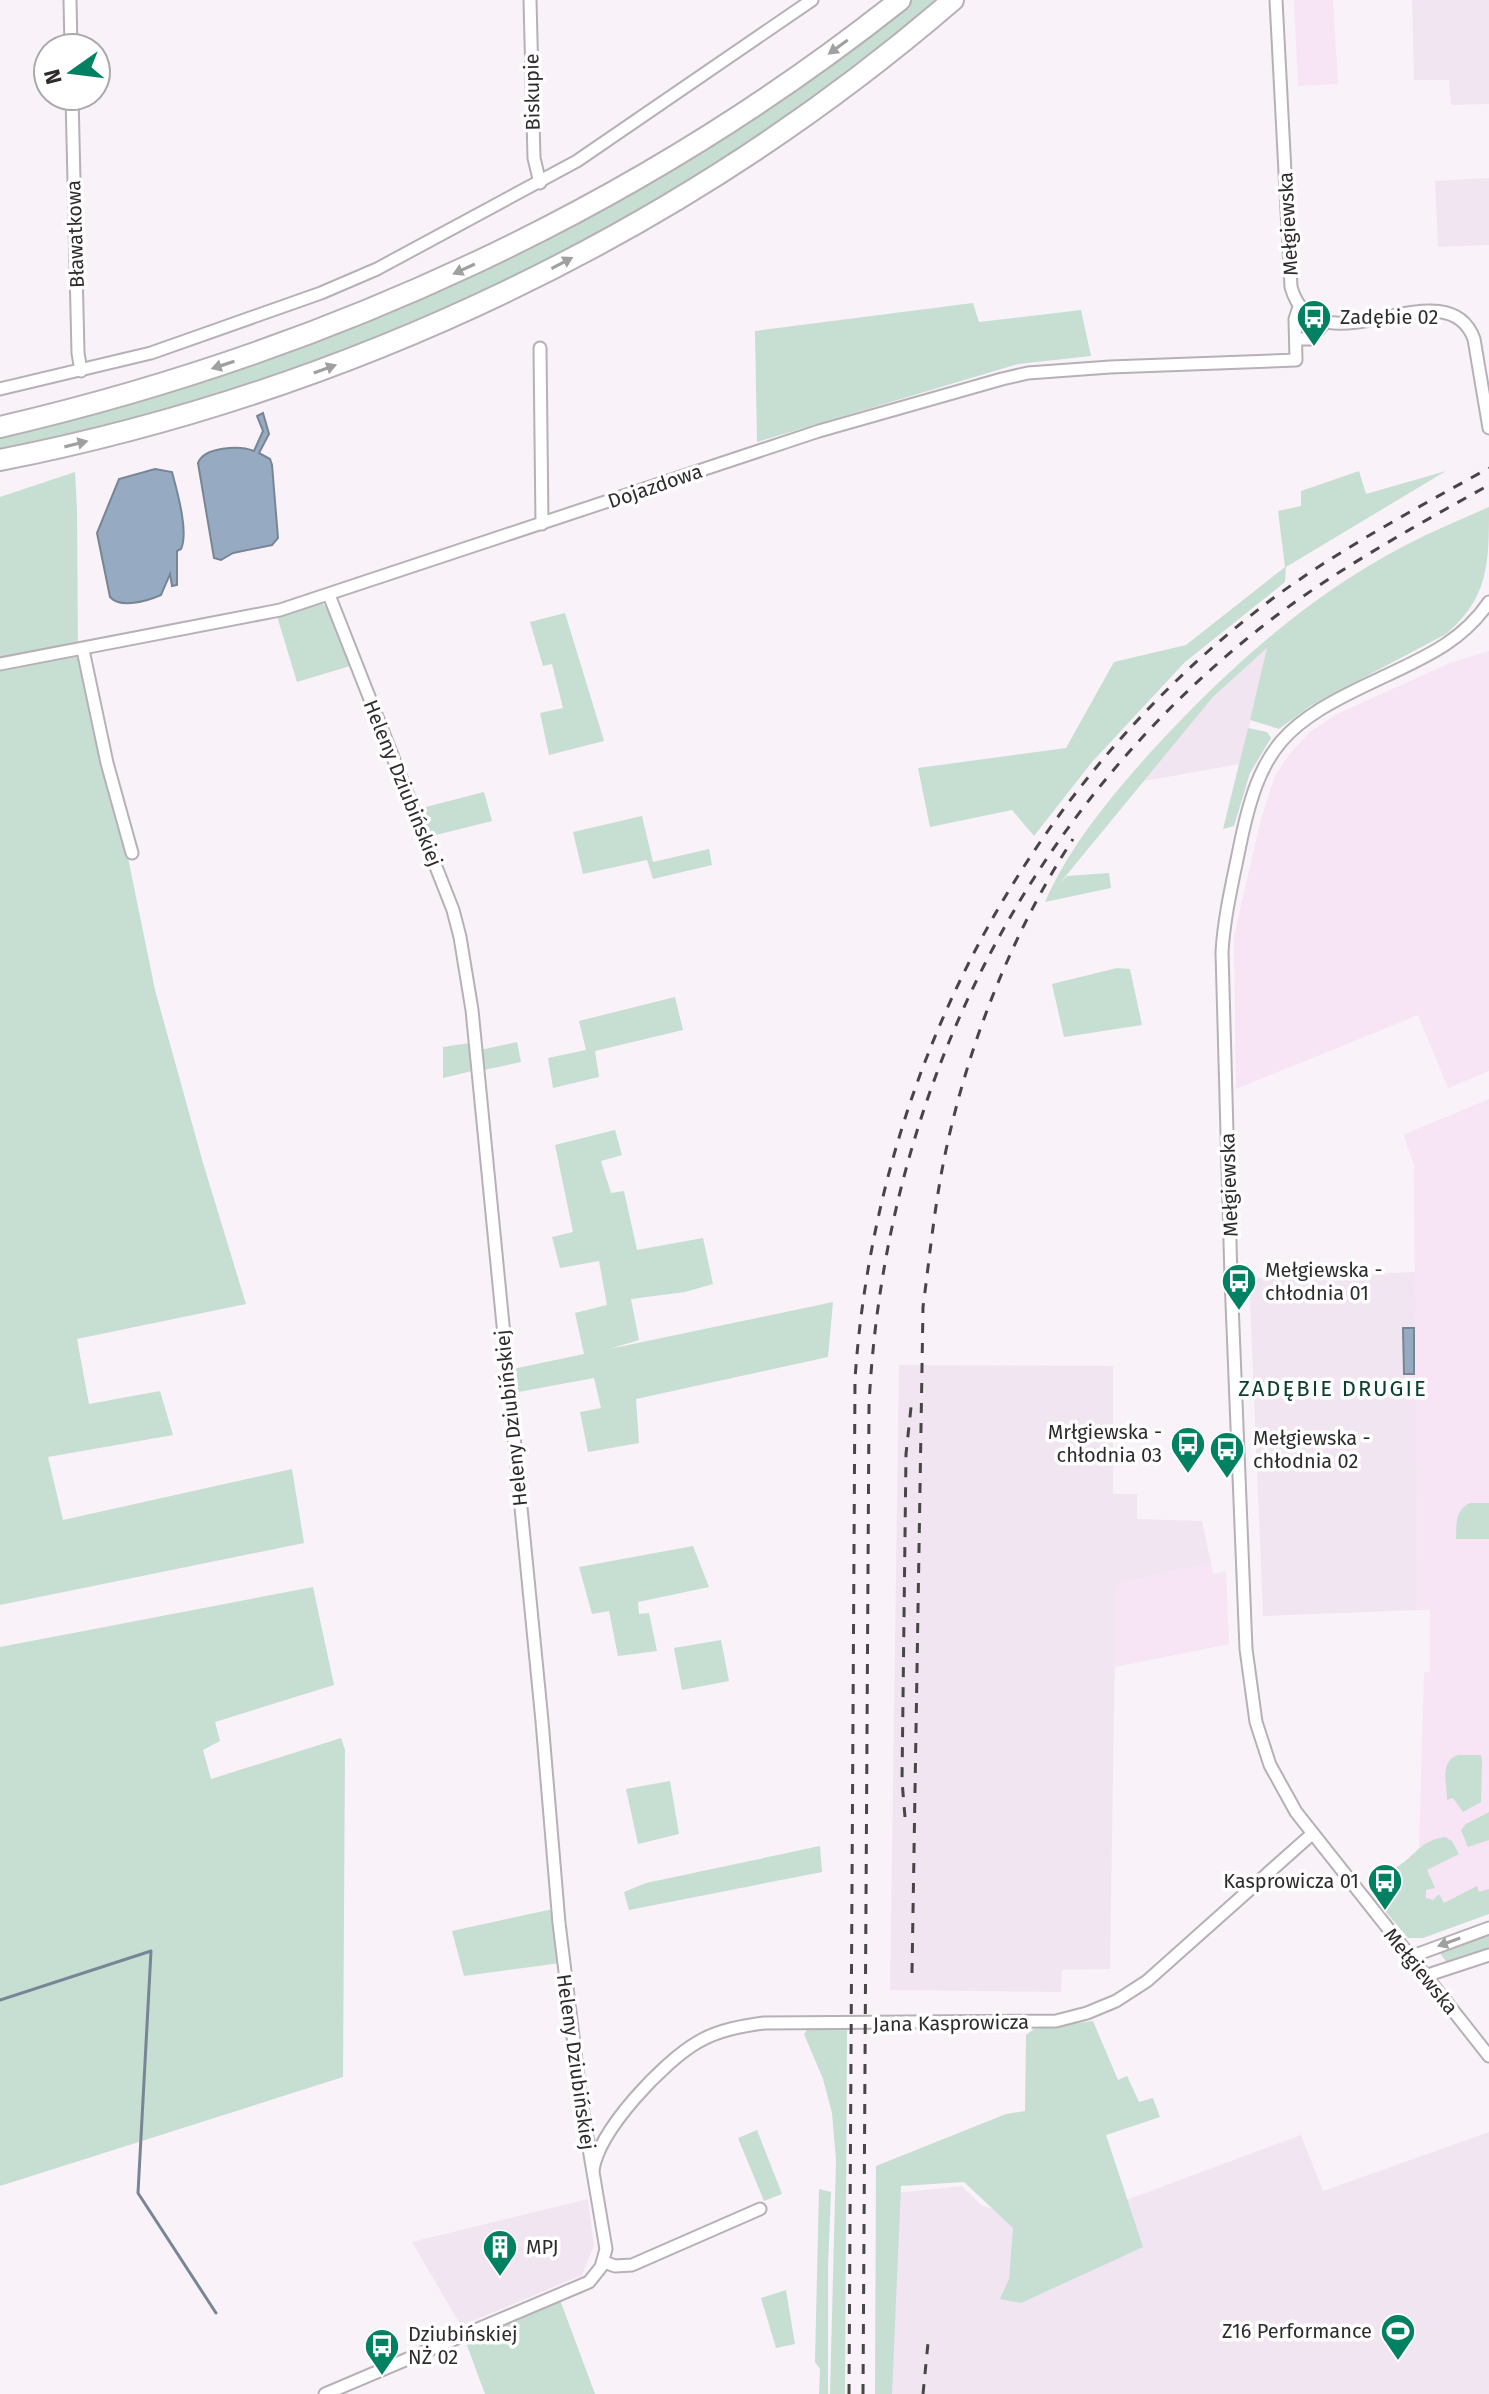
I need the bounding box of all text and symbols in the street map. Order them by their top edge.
north arrow [32,32,112,112]
one-way arrow [827,39,849,55]
street label: Biskupie [519,53,545,131]
text: N [38,66,68,87]
street label: Mełgiewska [1273,171,1303,277]
street label: Bławatkowa [61,180,89,288]
one-way arrow [551,257,574,270]
one-way arrow [453,262,476,276]
bus stop icon: Zadębie 02 [1295,298,1333,348]
place label: Zadębie 02 [1340,305,1438,329]
one-way arrow [211,359,235,372]
one-way arrow [313,362,337,374]
one-way arrow [64,437,89,450]
street label: Dojazdowa [605,459,705,513]
street label: Heleny Dziubińskiej [359,696,447,870]
street label: Mełgiewska [1215,1133,1243,1237]
place label: Mełgiewska - chłodnia 01 [1265,1258,1383,1305]
bus stop icon: Mełgiewska - chłodnia 01 [1220,1262,1258,1312]
street label: Heleny Dziubińskiej [490,1328,532,1508]
district label: ZADĘBIE DRUGIE [1238,1375,1428,1402]
place label: Mrłgiewska - chłodnia 03 [1048,1420,1162,1467]
bus stop icon: Mrłgiewska - chłodnia 03 [1169,1425,1207,1475]
place label: Mełgiewska - chłodnia 02 [1253,1426,1371,1473]
bus stop icon: Mełgiewska - chłodnia 02 [1208,1430,1246,1480]
bus stop icon: Kasprowicza 01 [1366,1862,1404,1912]
place label: Kasprowicza 01 [1223,1869,1359,1893]
street label: Mełgiewska [1379,1923,1463,2019]
one-way arrow [1437,1936,1461,1949]
street label: Heleny Dziubińskiej [552,1972,600,2152]
street label: Jana Kasprowicza [873,2010,1029,2036]
building icon: MPJ [481,2228,519,2278]
place label: MPJ [526,2235,559,2259]
sports icon: Z16 Performance [1379,2312,1417,2362]
place label: Z16 Performance [1222,2319,1372,2343]
place label: Dziubińskiej NŻ 02 [408,2322,518,2369]
bus stop icon: Dziubińskiej NŻ 02 [363,2327,401,2377]

